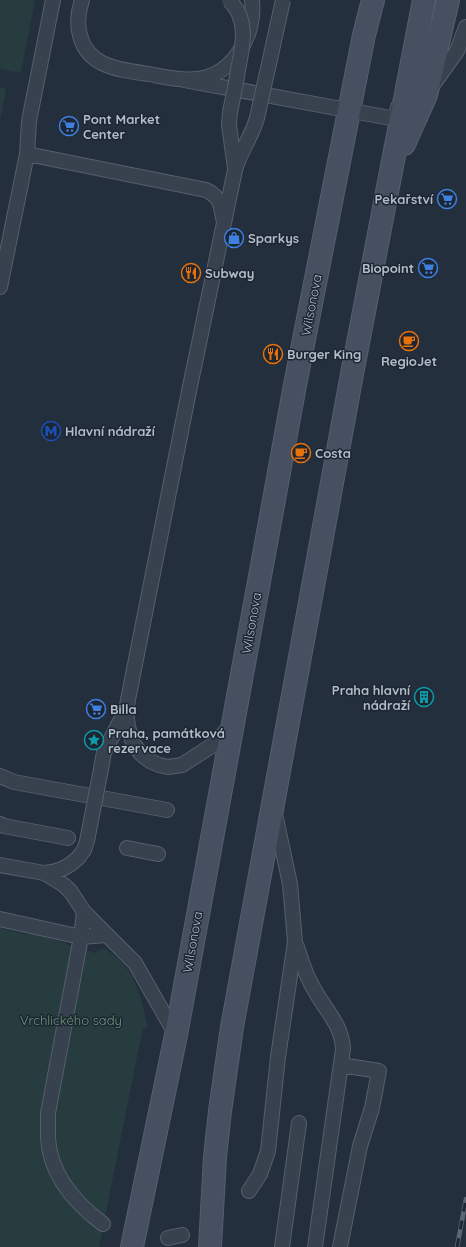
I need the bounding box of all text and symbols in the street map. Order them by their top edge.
place label: Pont Market Center [83,111,160,142]
supermarket icon: Pont Market Center [58,115,80,137]
supermarket icon: Pekařství [436,188,458,210]
place label: Pekařství [375,191,434,207]
shop icon: Sparkys [223,227,245,249]
place label: Sparkys [248,230,299,246]
supermarket icon: Biopoint [417,257,439,279]
place label: Biopoint [362,260,414,276]
restaurant icon: Subway [180,262,202,284]
place label: Subway [205,265,254,281]
street label: Wilsonova [297,273,325,337]
cafe icon: RegioJet [398,330,420,352]
restaurant icon: Burger King [262,343,284,365]
place label: Burger King [287,346,361,362]
place label: RegioJet [381,353,437,369]
metro station icon: Hlavní nádraží [40,420,62,442]
place label: Hlavní nádraží [65,423,156,439]
cafe icon: Costa [290,442,312,464]
place label: Costa [315,445,351,461]
street label: Wilsonova [238,591,264,655]
place label: Praha hlavní nádraží [332,682,411,713]
building icon: Praha hlavní nádraží [413,686,435,708]
supermarket icon: Billa [85,698,107,720]
place label: Billa [110,701,137,717]
place label: Praha, památková rezervace [108,725,225,756]
place icon: Praha, památková rezervace [83,729,105,751]
street label: Wilsonova [179,910,205,974]
park label: Vrchlického sady [20,1012,122,1028]

